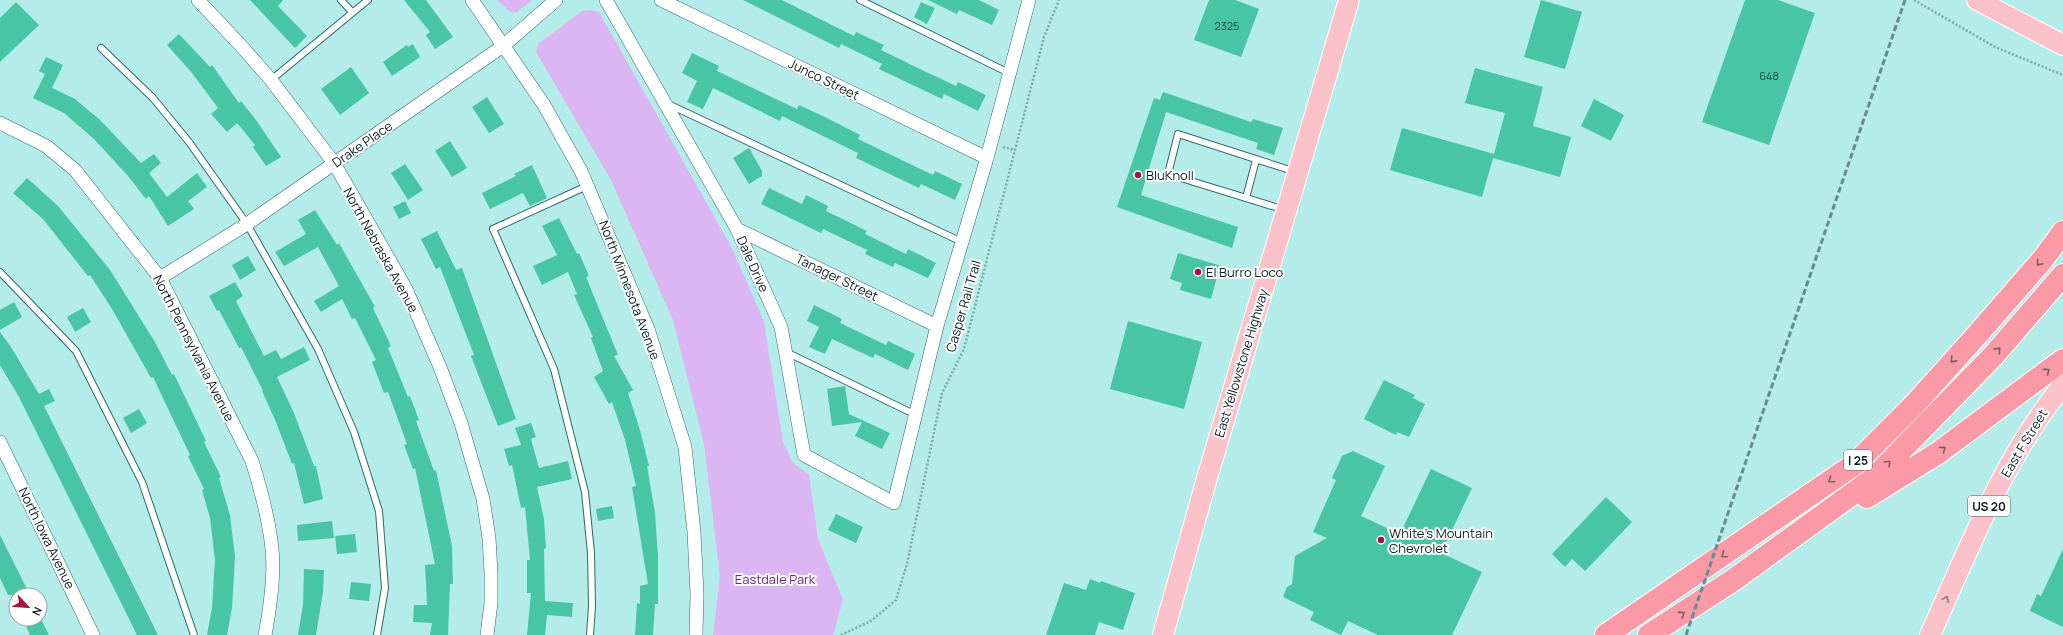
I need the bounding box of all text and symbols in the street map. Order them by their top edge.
house number: 2325 [1215,18,1239,33]
street label: Junco Street [785,54,863,104]
house number: 648 [1759,68,1779,83]
street label: Drake Place [328,116,396,171]
place label: BluKnoll [1146,166,1194,184]
marker: BluKnoll [1133,170,1143,180]
street label: North Nebraska Avenue [339,184,423,316]
street label: North Minnesota Avenue [595,218,665,363]
street label: Dale Drive [733,233,773,295]
street label: Tanager Street [793,249,881,305]
street label: Casper Rail Trail [941,258,985,354]
one-way arrow [2037,258,2044,265]
place label: El Burro Loco [1206,263,1284,281]
marker: El Burro Loco [1193,267,1203,277]
street label: North Pennsylvania Avenue [149,272,239,425]
street label: East Yellowstone Highway [1210,286,1272,439]
one-way arrow [1994,347,2001,355]
one-way arrow [1951,356,1958,363]
one-way arrow [2043,369,2050,376]
street label: East F Street [1997,406,2051,480]
one-way arrow [1939,446,1946,454]
road number: I 25 [1844,450,1872,470]
one-way arrow [1883,460,1891,468]
one-way arrow [1828,475,1835,483]
street label: North Iowa Avenue [15,484,80,592]
road number: US 20 [1968,496,2010,516]
place label: White's Mountain Chevrolet [1389,524,1493,557]
marker: White's Mountain Chevrolet [1376,535,1386,545]
one-way arrow [1722,550,1729,557]
park label: Eastdale Park [735,570,816,588]
north arrow [8,587,48,627]
one-way arrow [1942,596,1950,603]
text: N [29,605,46,619]
one-way arrow [1677,611,1684,618]

